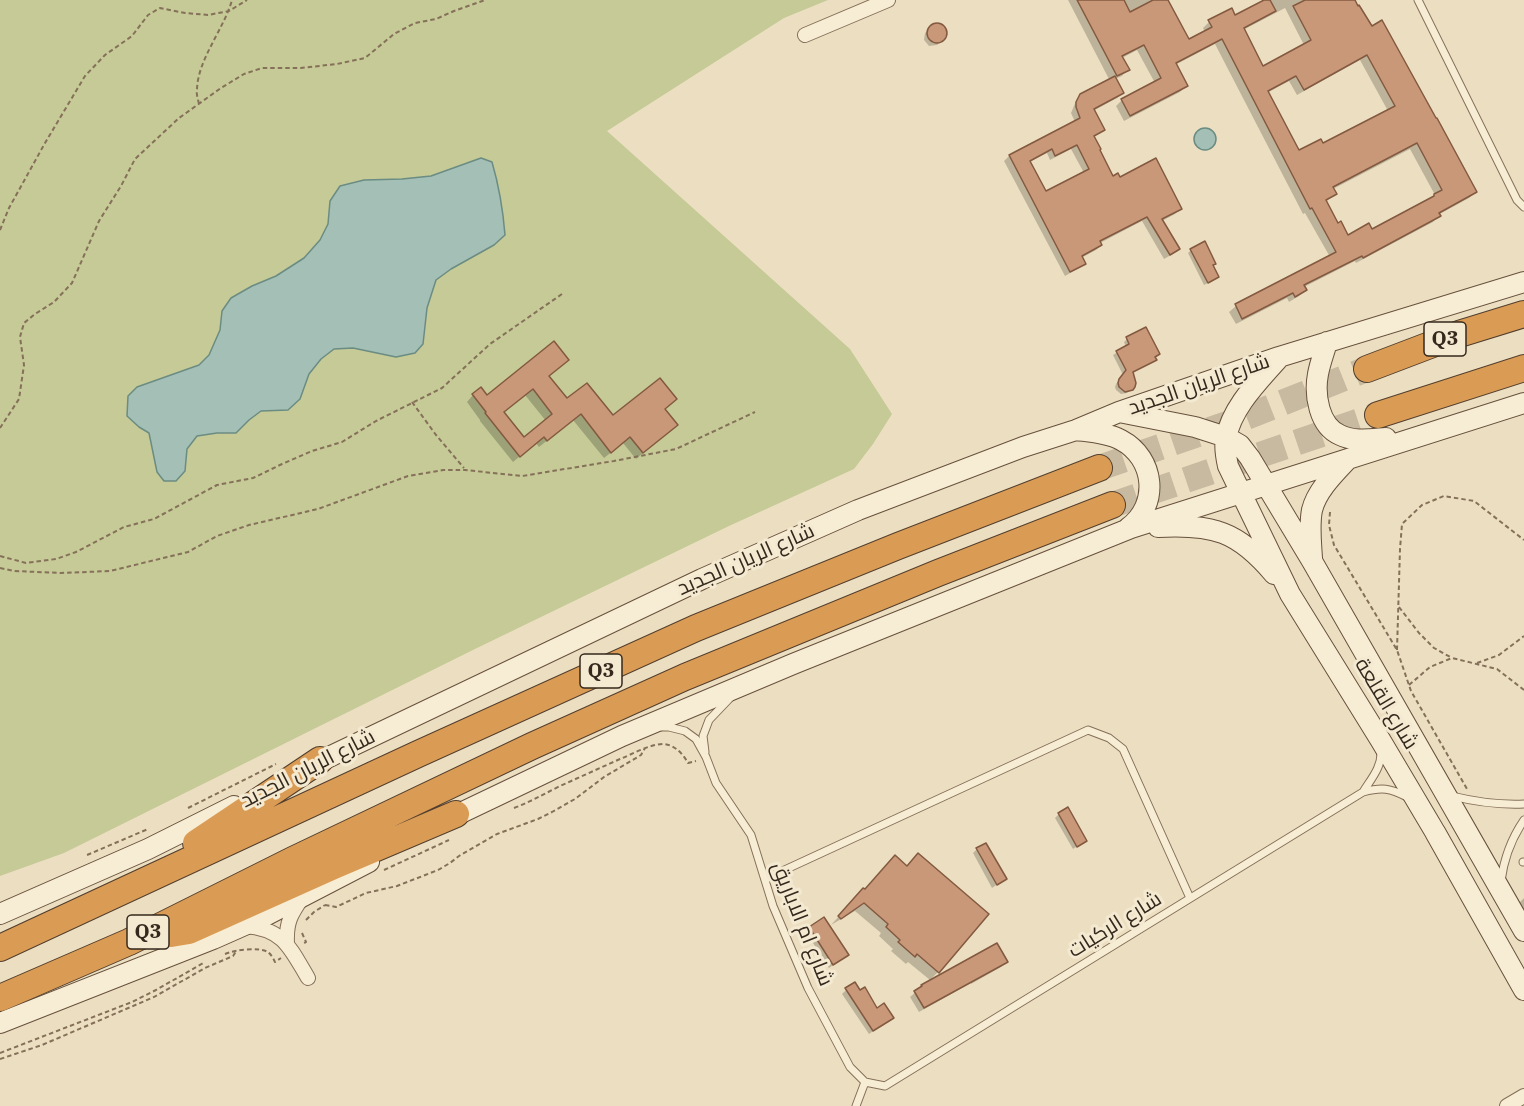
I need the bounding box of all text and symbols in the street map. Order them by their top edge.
road number: Q3 [1424,322,1466,356]
street label: شارع الريان الجديد [1125,349,1273,421]
street label: شارع الريان الجديد [673,518,819,602]
road number: Q3 [580,654,622,688]
street label: شارع القلعة [1349,654,1423,754]
street label: شارع الريان الجديد [236,724,380,814]
street label: شارع ام الاباريق [766,858,838,990]
street label: شارع الركيات [1064,886,1166,964]
road number: Q3 [127,915,169,949]

